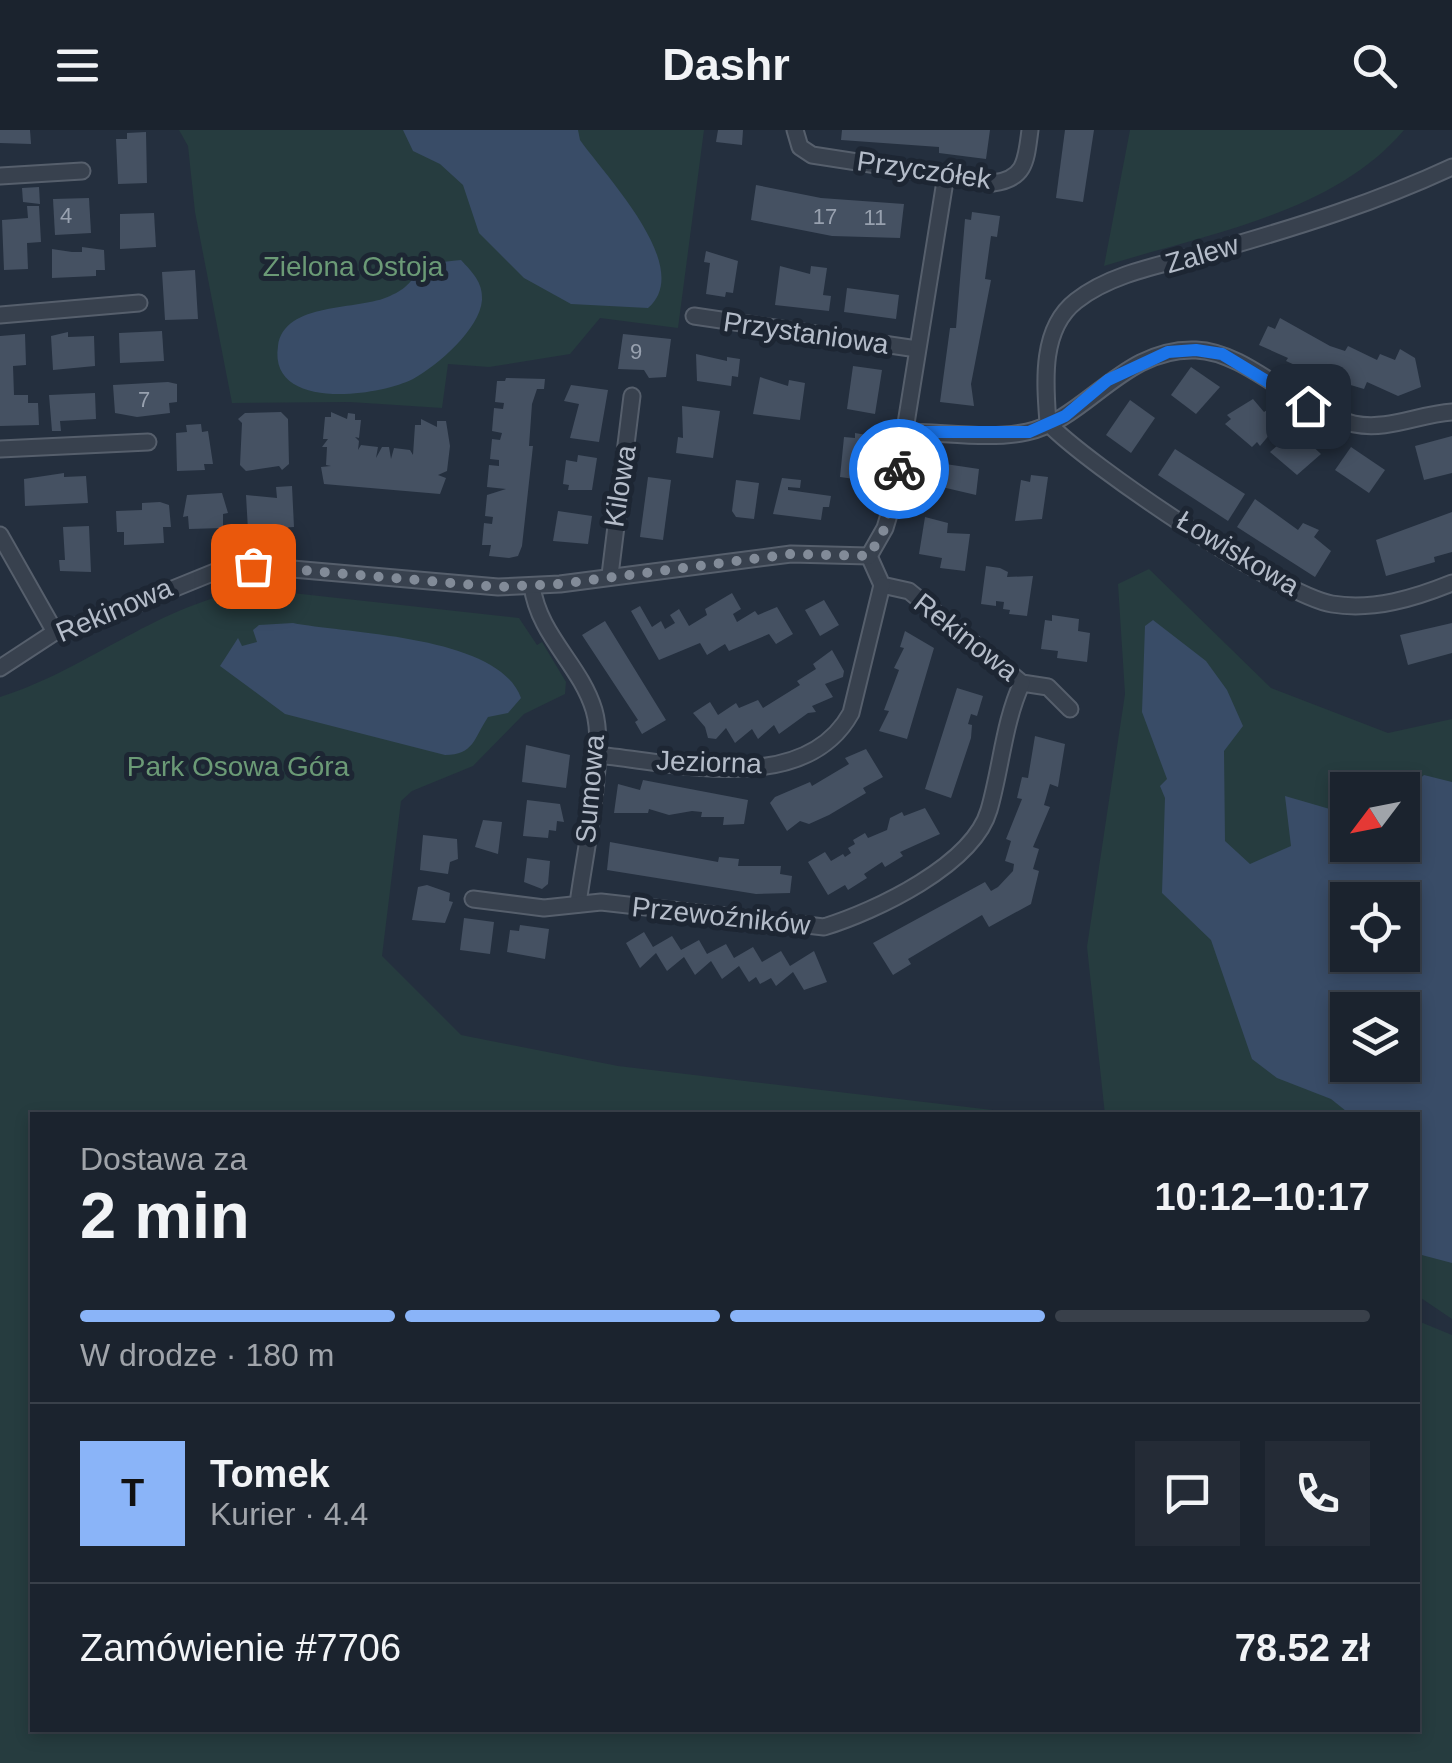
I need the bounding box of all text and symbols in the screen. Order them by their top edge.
icon: menu [50,38,105,93]
icon: search [1347,38,1402,93]
text: Dashr [662,39,790,90]
street label: Przyczółek [855,145,994,195]
house number: 4 [60,203,72,228]
house number: 17 [813,204,837,229]
house number: 11 [864,205,886,230]
street label: Zalew [1162,229,1243,279]
park label: Zielona Ostoja [263,251,444,282]
street label: Przystaniowa [721,306,891,360]
house number: 9 [630,339,642,364]
pin [1266,364,1351,449]
icon: home [1281,379,1336,434]
house number: 7 [138,387,150,412]
courier [849,419,949,519]
street label: Kilowa [598,442,642,529]
icon: bike [872,442,927,497]
street label: Łowiskowa [1171,504,1305,602]
pin [211,524,296,609]
icon: bag [226,539,281,594]
street label: Rekinowa [51,572,177,648]
street label: Rekinowa [908,587,1024,687]
street label: Sumowa [570,733,610,845]
street label: Jeziorna [656,745,763,779]
park label: Park Osowa Góra [127,751,350,782]
north arrow [1330,772,1420,862]
map controls [1330,772,1420,1082]
button: locate [1330,882,1420,972]
street label: Przewoźników [630,891,812,941]
button: layers [1330,992,1420,1082]
text: Dostawa za [80,1141,247,1177]
text: 10:12–10:17 [1154,1176,1370,1218]
text: 2 min [80,1179,250,1252]
text: W drodze · 180 m [80,1337,334,1373]
button: chat [1135,1441,1240,1546]
button: phone [1265,1441,1370,1546]
text: Tomek [210,1453,330,1495]
text: T [121,1472,144,1514]
text: Kurier · 4.4 [210,1496,368,1532]
text: Zamówienie #7706 [80,1627,401,1669]
text: 78.52 zł [1235,1627,1370,1669]

